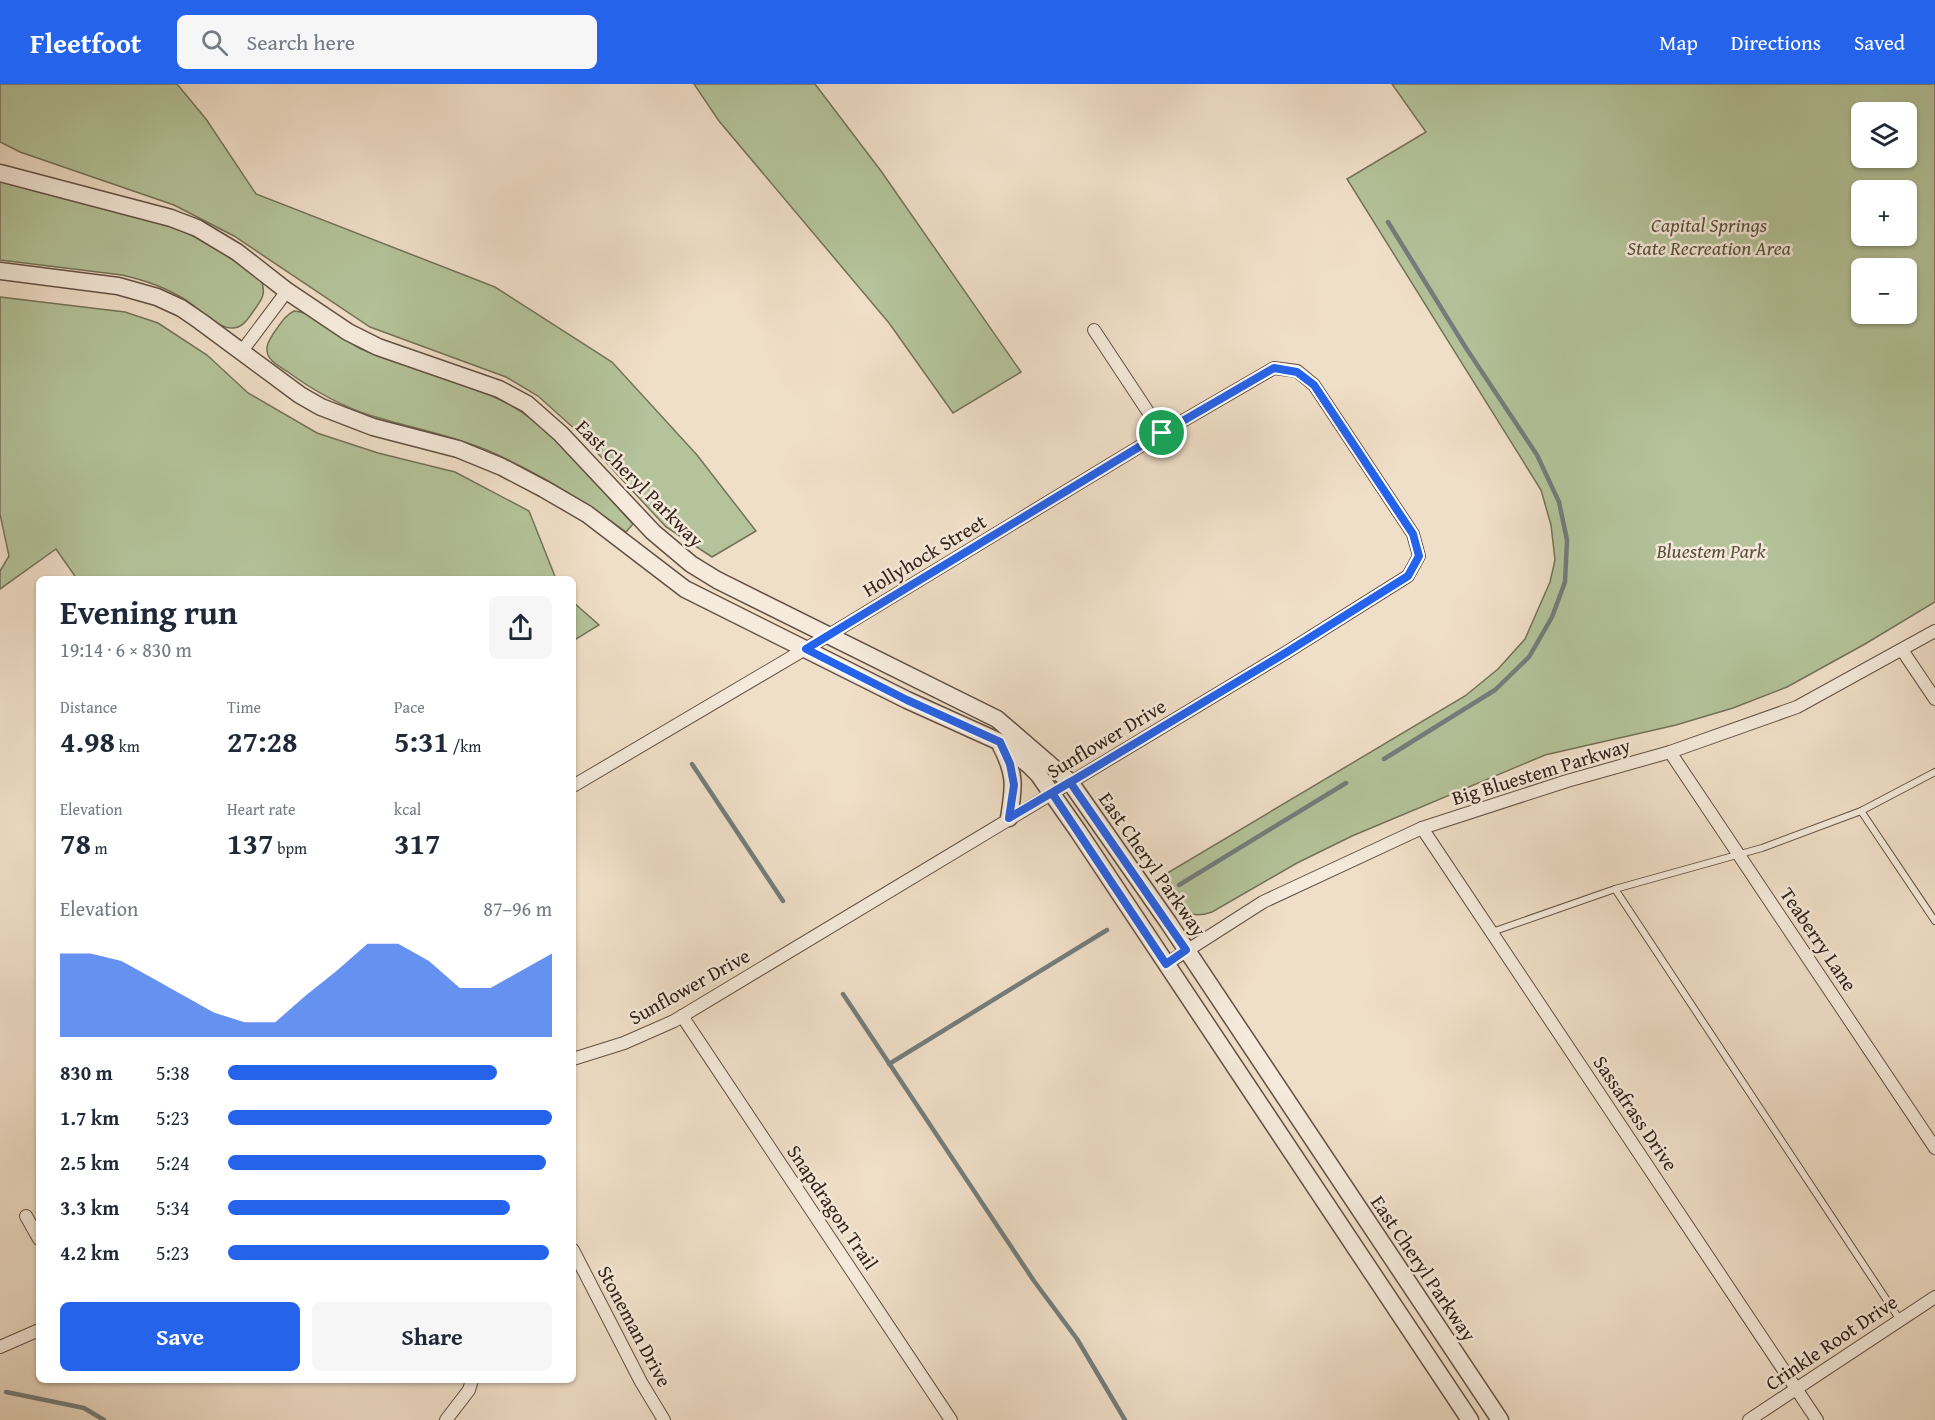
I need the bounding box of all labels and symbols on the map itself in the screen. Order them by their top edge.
park label: Capital Springs State Recreation Area [1627,210,1792,262]
pin [1136,407,1187,458]
street label: East Cheryl Parkway [569,412,711,554]
street label: Hollyhock Street [857,507,991,603]
park label: Bluestem Park [1655,536,1766,565]
street label: Sunflower Drive [1041,691,1171,785]
street label: Big Bluestem Parkway [1448,730,1634,812]
street label: East Cheryl Parkway [1092,786,1214,942]
street label: Teaberry Lane [1774,881,1864,997]
street label: Sunflower Drive [623,941,755,1031]
street label: Sassafrass Drive [1587,1050,1685,1176]
street label: Snapdragon Trail [780,1139,886,1276]
street label: East Cheryl Parkway [1364,1189,1484,1347]
street label: Stoneman Drive [591,1260,679,1392]
street label: Crinkle Root Drive [1759,1287,1903,1397]

